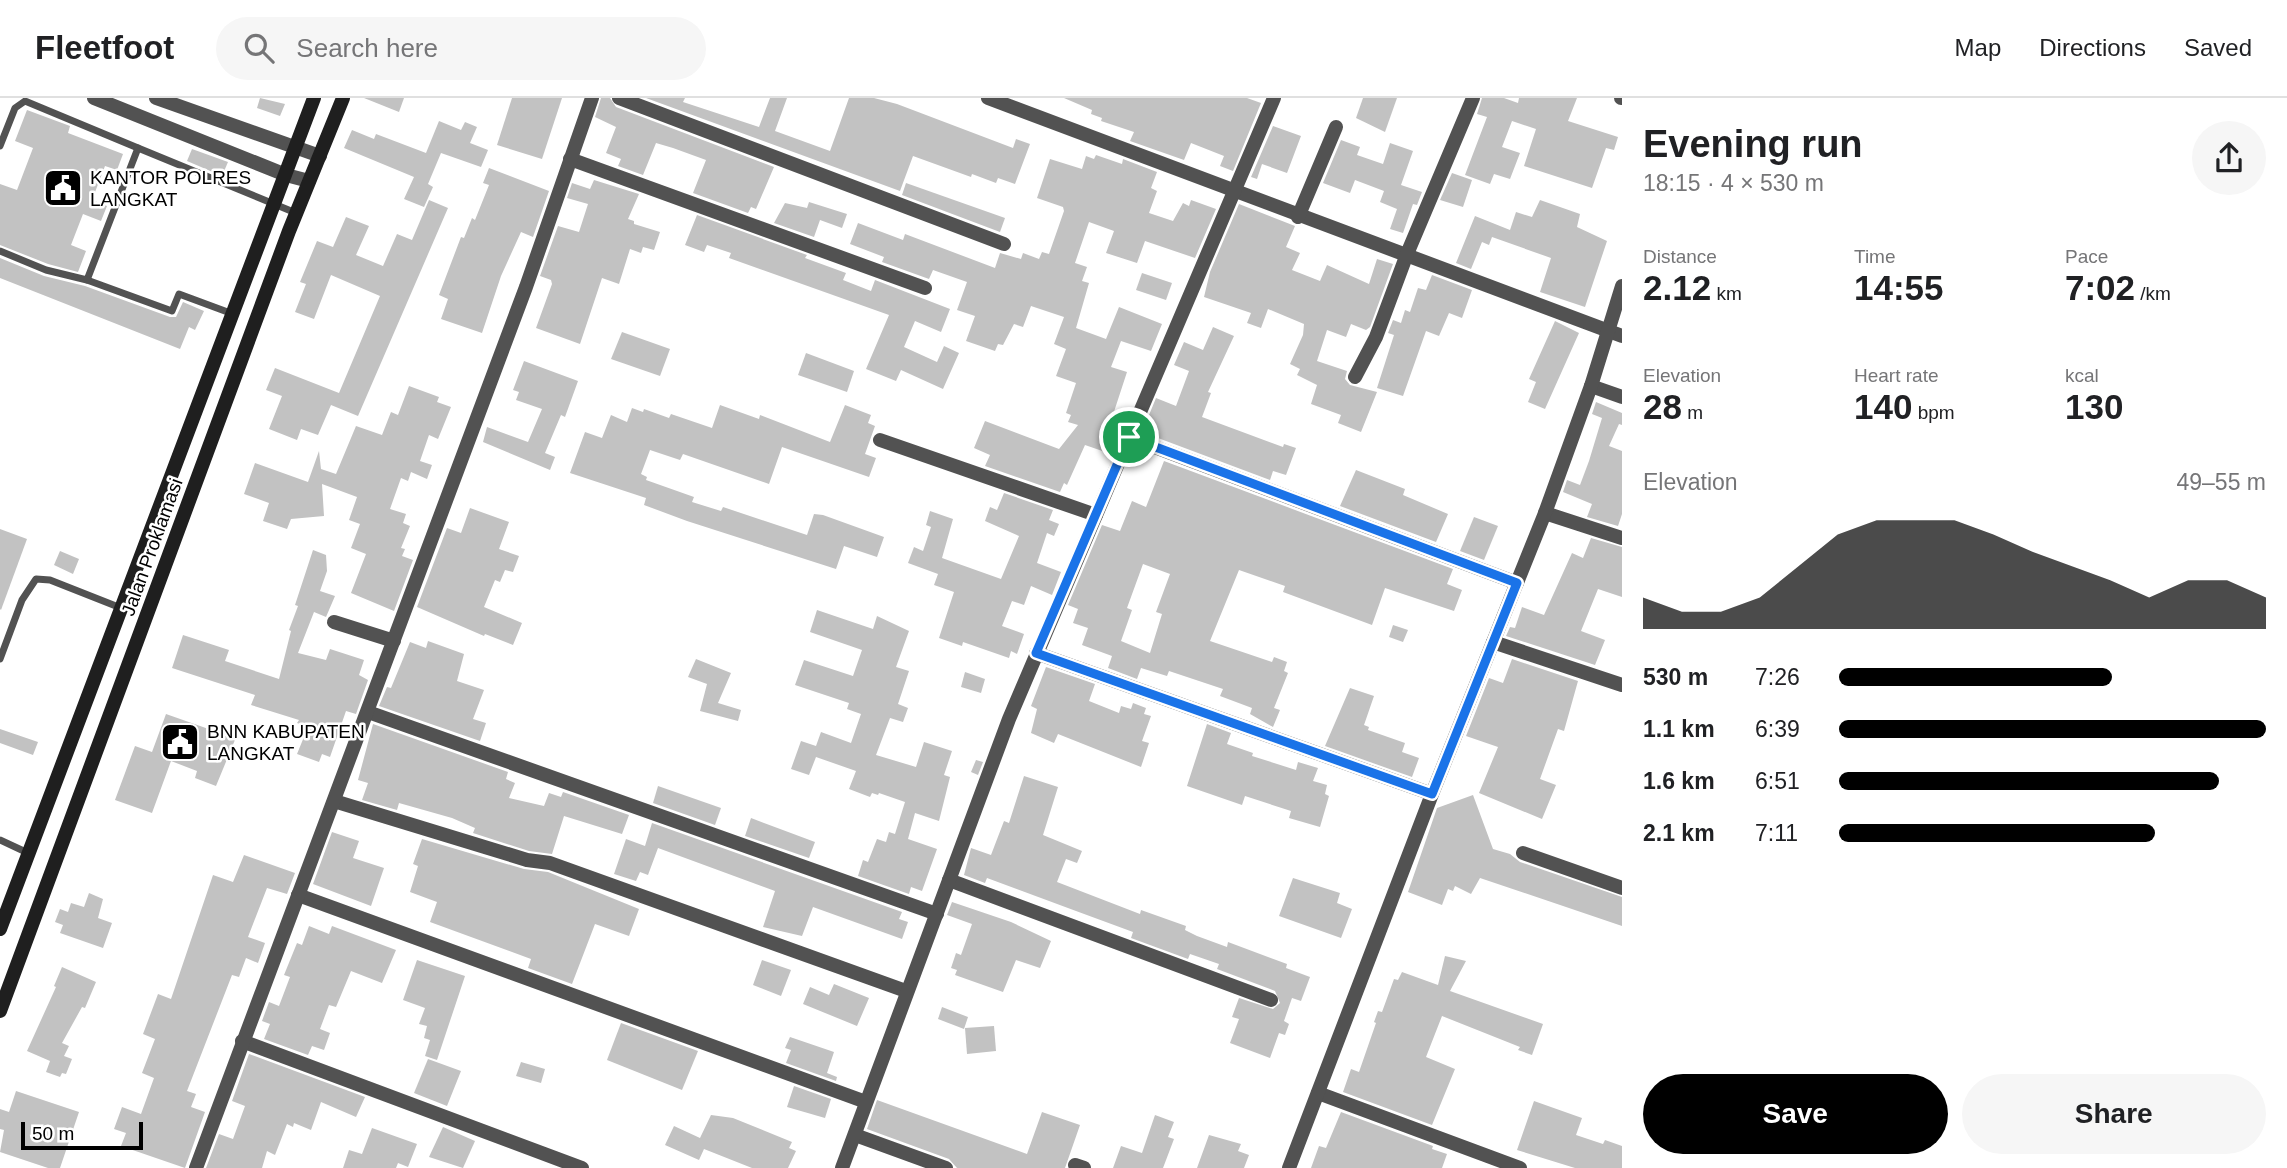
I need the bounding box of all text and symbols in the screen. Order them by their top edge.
search box [216,17,706,80]
text: Fleetfoot [35,29,174,66]
icon: search [240,29,278,67]
text: Search here [296,33,438,63]
text: Map [1955,34,2001,61]
text: Directions [2039,34,2146,61]
text: Saved [2184,34,2252,61]
button: share [2192,121,2266,195]
text: Evening run [1643,123,1863,165]
public building icon: KANTOR POLRES LANGKAT [42,167,84,209]
place label: KANTOR POLRES LANGKAT [90,167,251,210]
text: 18:15 · 4 × 530 m [1643,170,1824,196]
text: Distance [1643,246,1717,267]
text: Time [1854,246,1896,267]
text: Pace [2065,246,2108,267]
text: 2.12 [1643,268,1711,307]
text: 14:55 [1854,268,1944,307]
text: 7:02 [2065,268,2135,307]
text: km [1711,283,1742,304]
text: /km [2135,283,2171,304]
text: Elevation [1643,365,1721,386]
text: Heart rate [1854,365,1938,386]
text: kcal [2065,365,2099,386]
text: 28 [1643,387,1682,426]
text: 140 [1854,387,1912,426]
text: 130 [2065,387,2123,426]
text: m [1682,402,1703,423]
text: bpm [1912,402,1955,423]
pin [1099,407,1159,467]
icon: arrive [1110,418,1148,456]
text: Elevation [1643,469,1738,495]
text: 49–55 m [2176,469,2266,495]
street label: Jalan Proklamasi [117,475,187,619]
text: 530 m [1643,664,1708,690]
text: 7:26 [1755,664,1800,690]
text: 1.1 km [1643,716,1715,742]
text: 6:39 [1755,716,1800,742]
public building icon: BNN KABUPATEN LANGKAT [159,721,201,763]
place label: BNN KABUPATEN LANGKAT [207,721,365,764]
text: 1.6 km [1643,768,1715,794]
text: 6:51 [1755,768,1800,794]
text: 2.1 km [1643,820,1715,846]
text: 7:11 [1755,820,1798,846]
button: Save [1643,1074,1948,1154]
button: Share [1962,1074,2266,1154]
scale bar [21,1119,144,1151]
text: 50 m [32,1123,74,1144]

